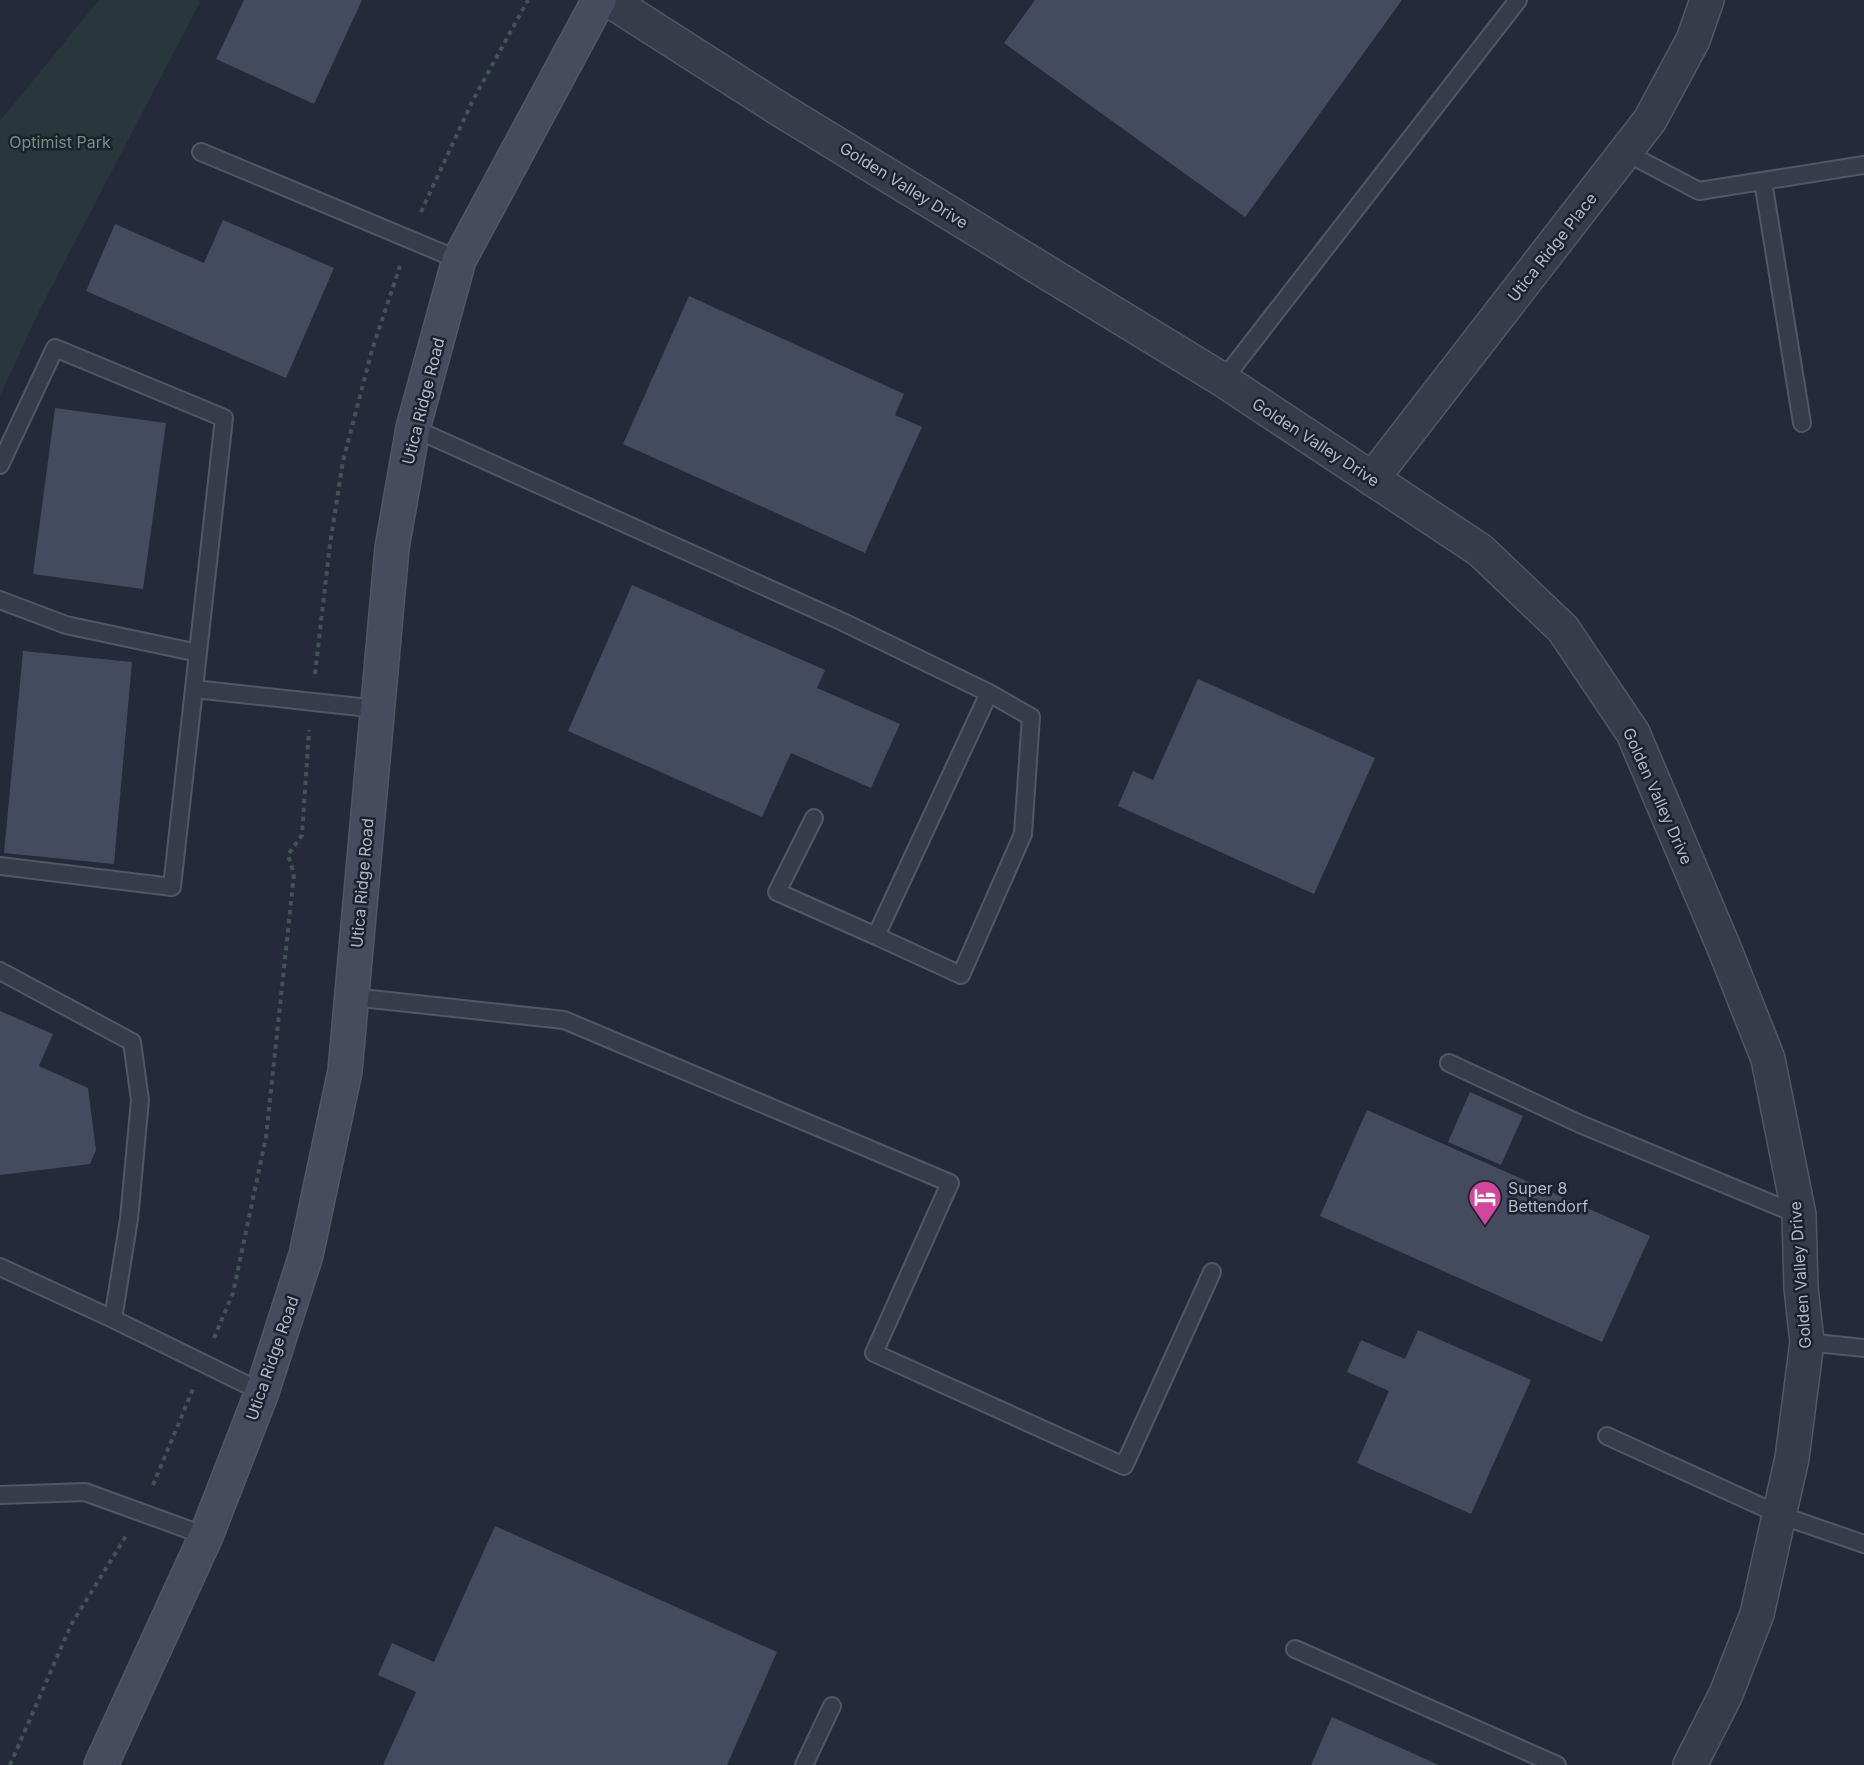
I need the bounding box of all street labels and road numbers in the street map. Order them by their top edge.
street label: Golden Valley Drive [836,137,972,233]
street label: Utica Ridge Place [1503,188,1601,306]
street label: Utica Ridge Road [398,336,448,466]
street label: Golden Valley Drive [1249,393,1383,491]
street label: Golden Valley Drive [1619,724,1697,868]
street label: Utica Ridge Road [346,817,378,949]
street label: Golden Valley Drive [1785,1201,1815,1349]
street label: Utica Ridge Road [241,1293,303,1423]

